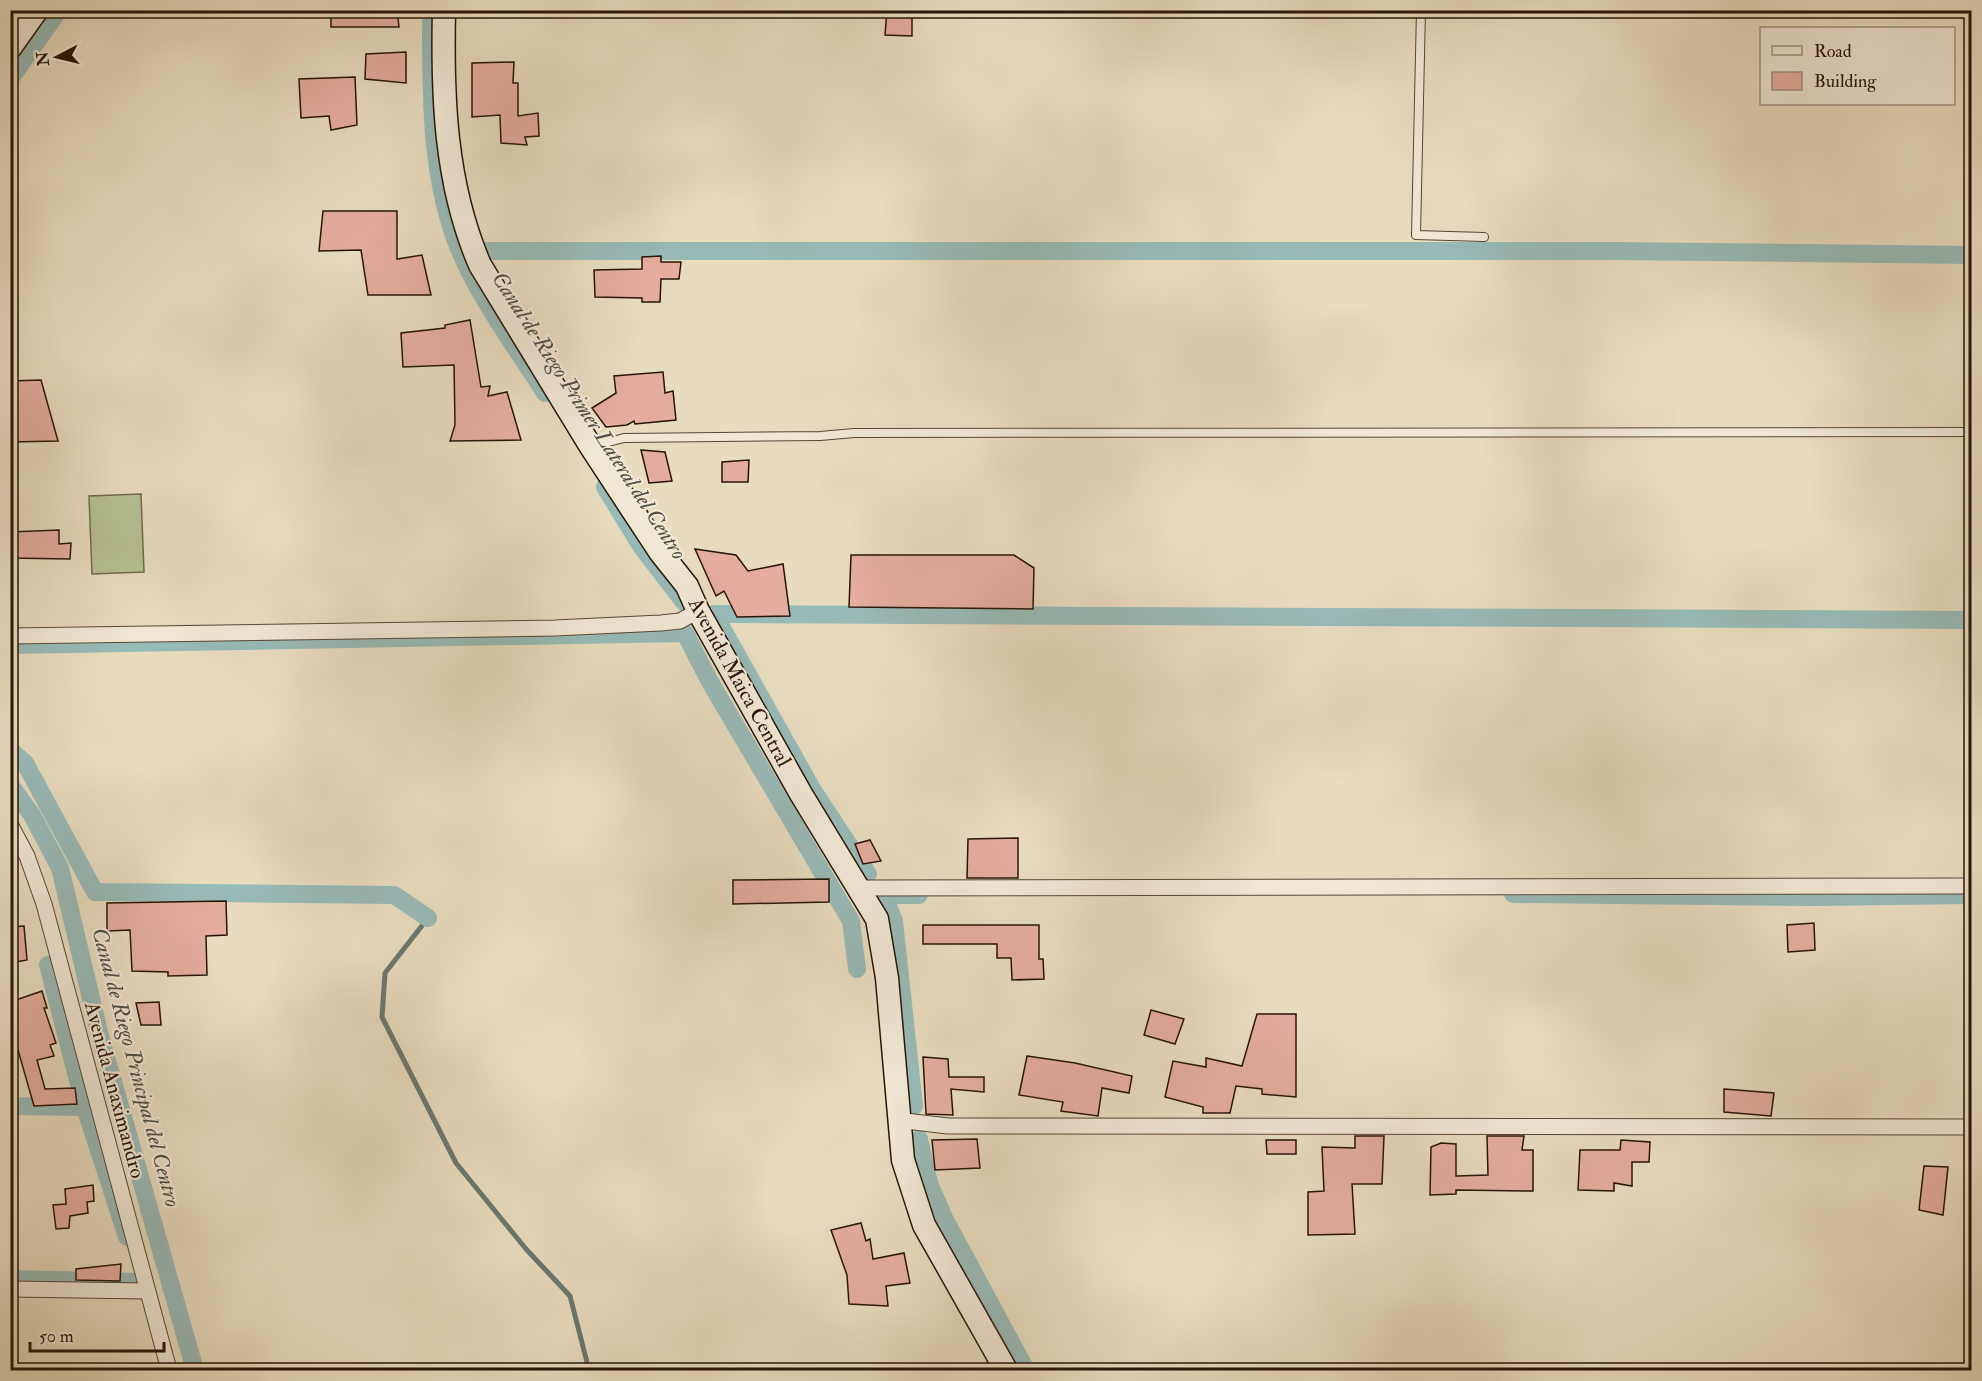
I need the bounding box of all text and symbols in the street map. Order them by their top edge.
north arrow [27,27,87,87]
legend [1760,27,1955,105]
text: Road [1814,40,1852,63]
text: N [32,50,54,68]
text: Building [1814,70,1877,93]
water label: Canal de Riego Primer Lateral del Centro [485,266,693,565]
street label: Avenida Maica Central [681,592,798,772]
water label: Canal de Riego Principal del Centro [85,924,187,1210]
street label: Avenida Anaximandro [78,998,151,1181]
scale bar [30,1315,164,1353]
text: 50 m [39,1325,74,1348]

